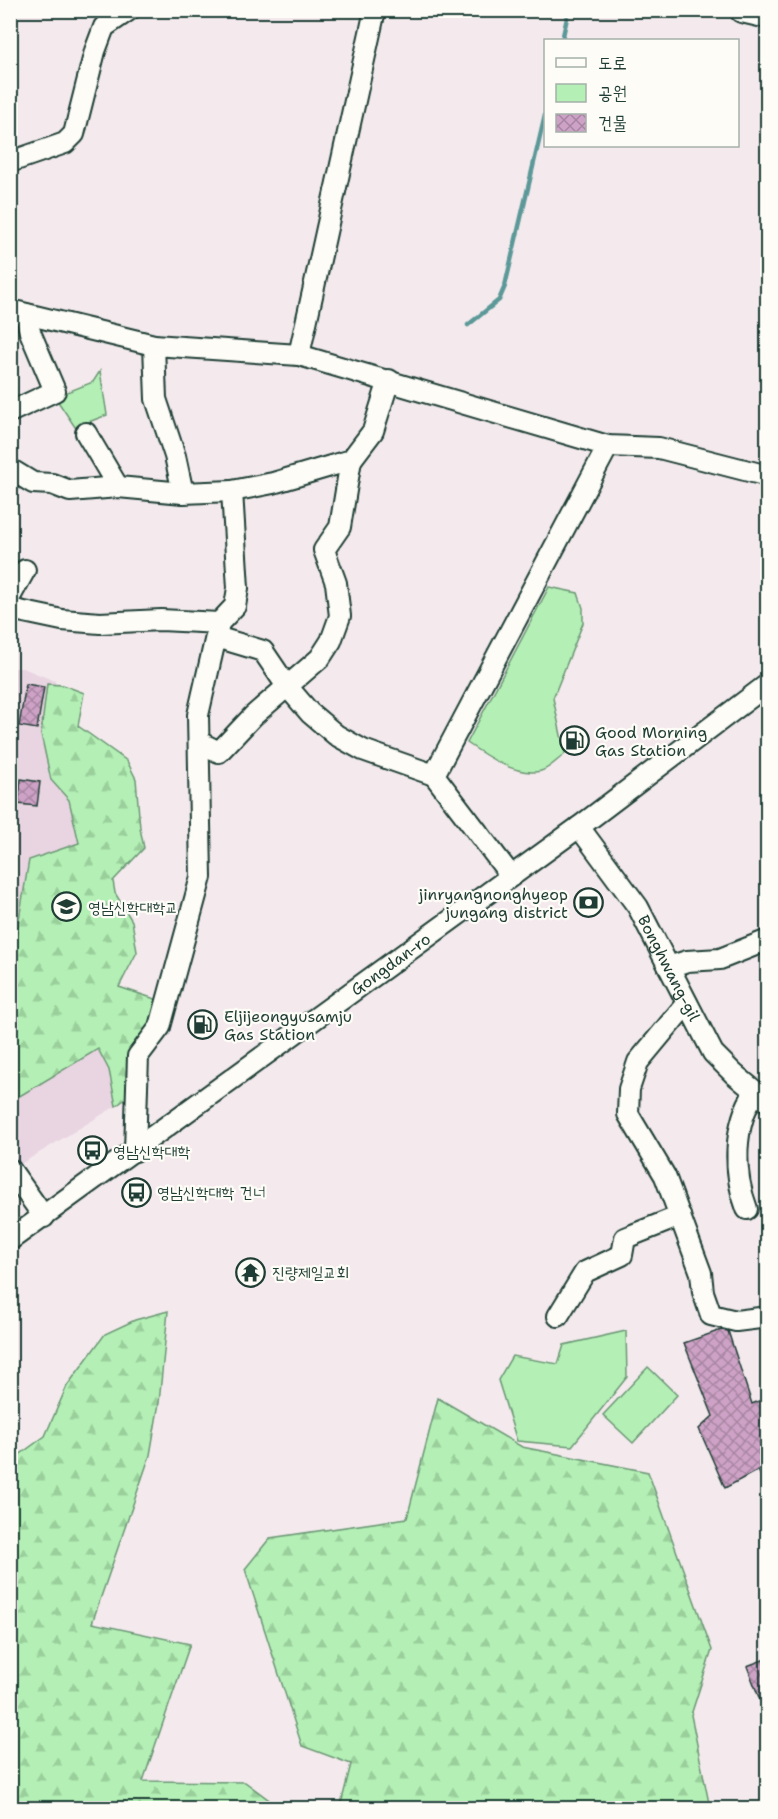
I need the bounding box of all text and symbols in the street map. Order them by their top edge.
legend [544,39,739,147]
text: 도로 [598,51,627,75]
text: 공원 [598,81,627,105]
text: 건물 [598,111,627,135]
place label: Good Morning Gas Station [595,722,707,761]
fuel station icon: Good Morning Gas Station [558,725,590,757]
place label: jinryangnonghyeop jungang district [418,884,568,923]
bank icon: jinryangnonghyeop jungang district [573,887,605,919]
school or university icon: 영남신학대학교 [51,891,83,923]
place label: 영남신학대학교 [88,897,178,918]
street label: Bonghwang-gil [633,911,705,1025]
street label: Gongdan-ro [346,928,434,1000]
place label: Eljijeongyusamju Gas Station [224,1006,352,1045]
fuel station icon: Eljijeongyusamju Gas Station [187,1009,219,1041]
bus stop icon: 영남신학대학 [76,1135,108,1167]
place label: 영남신학대학 [113,1141,190,1162]
bus stop icon: 영남신학대학 건너 [120,1176,152,1208]
place label: 영남신학대학 건너 [157,1182,265,1203]
temple icon: 진량제일교회 [235,1256,267,1288]
place label: 진량제일교회 [272,1262,349,1283]

